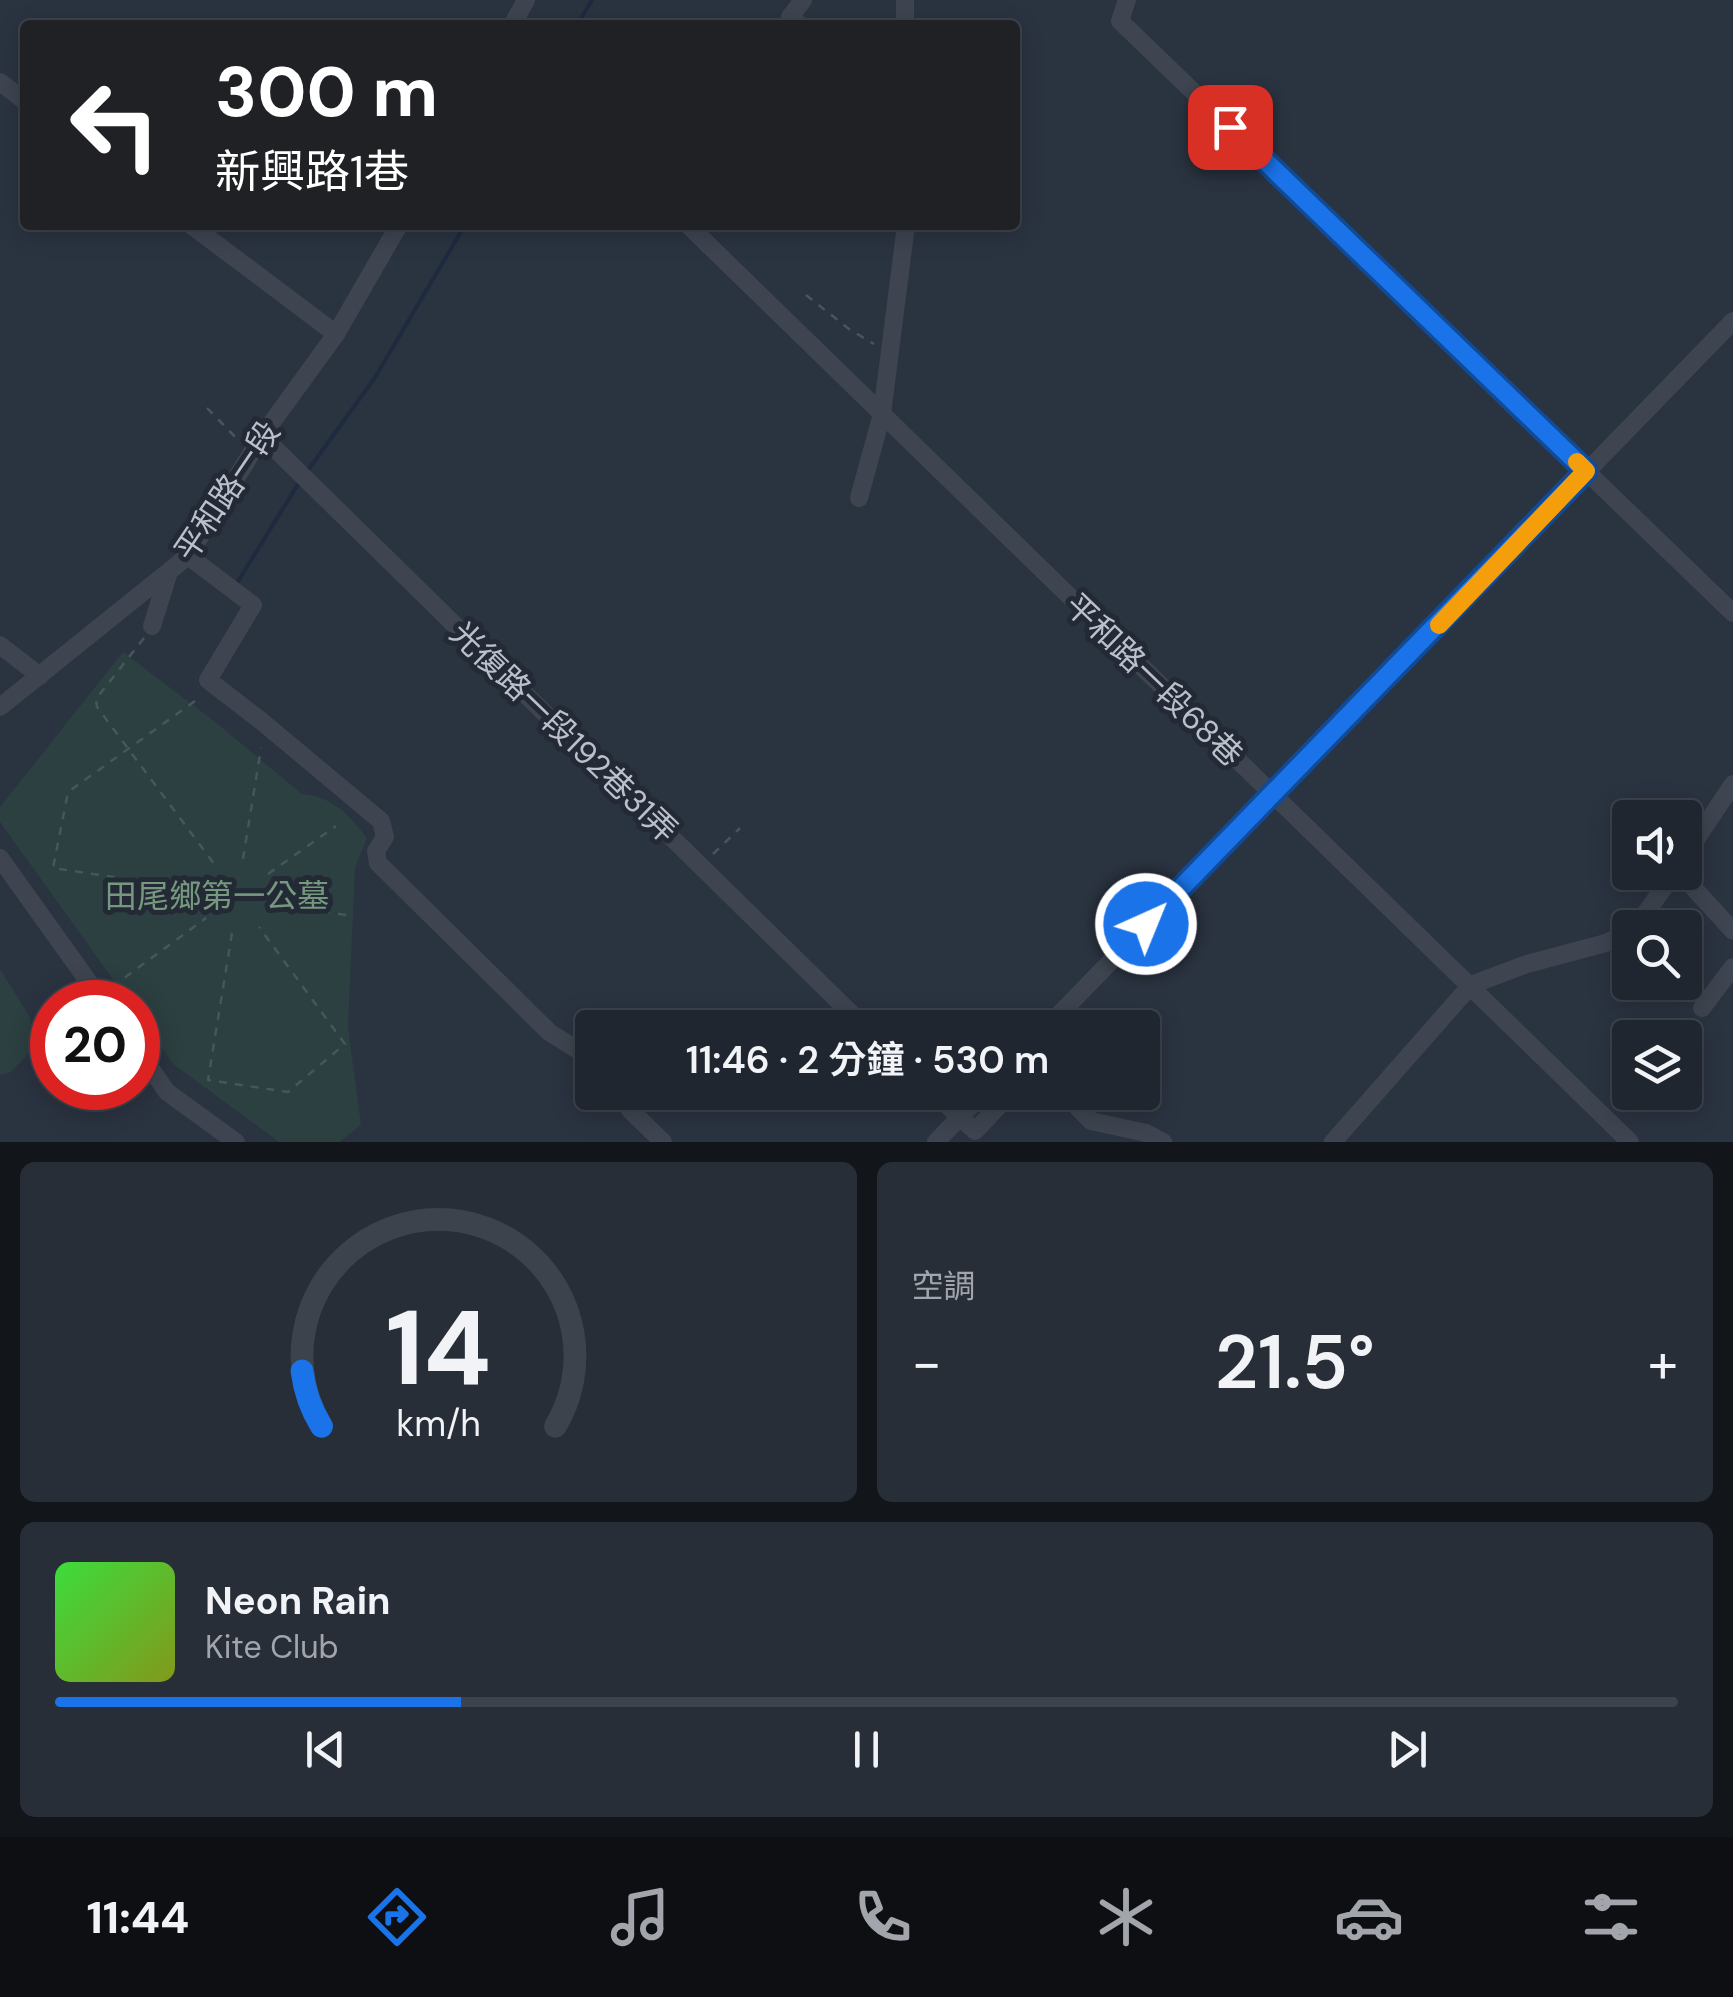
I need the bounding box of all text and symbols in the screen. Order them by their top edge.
text: 300 m [215,47,438,138]
icon: left [50,60,180,190]
pin [1188,85,1273,170]
icon: arrive [1203,100,1258,155]
text: 新興路1巷 [215,142,409,201]
street label: 平和路一段 [165,413,289,569]
street label: 平和路一段68巷 [1056,584,1252,776]
street label: 光復路一段192巷31弄 [441,613,687,851]
map controls [1612,800,1702,1110]
button: sound [1612,800,1702,890]
position arrow [1094,872,1198,976]
park label: 田尾鄉第一公墓 [105,875,329,917]
button: search [1612,910,1702,1000]
speed limit sign: 20 [30,980,160,1110]
button: layers [1612,1020,1702,1110]
text: 11:46 · 2 分鐘 · 530 m [686,1035,1049,1085]
text: 空調 [912,1265,976,1307]
text: 14 [386,1281,491,1416]
text: 21.5° [1215,1314,1375,1411]
text: − [912,1327,942,1399]
text: + [1648,1327,1678,1399]
text: km/h [396,1401,480,1447]
text: Neon Rain [205,1576,390,1626]
text: Kite Club [205,1626,339,1668]
icon: previous [298,1722,353,1777]
icon: pause [839,1722,894,1777]
icon: next [1380,1722,1435,1777]
icon: directions [362,1882,432,1952]
icon: music [605,1882,675,1952]
icon: phone [848,1882,918,1952]
icon: climate [1091,1882,1161,1952]
icon: car [1334,1882,1404,1952]
icon: filters [1576,1882,1646,1952]
text: 11:44 [86,1888,189,1947]

